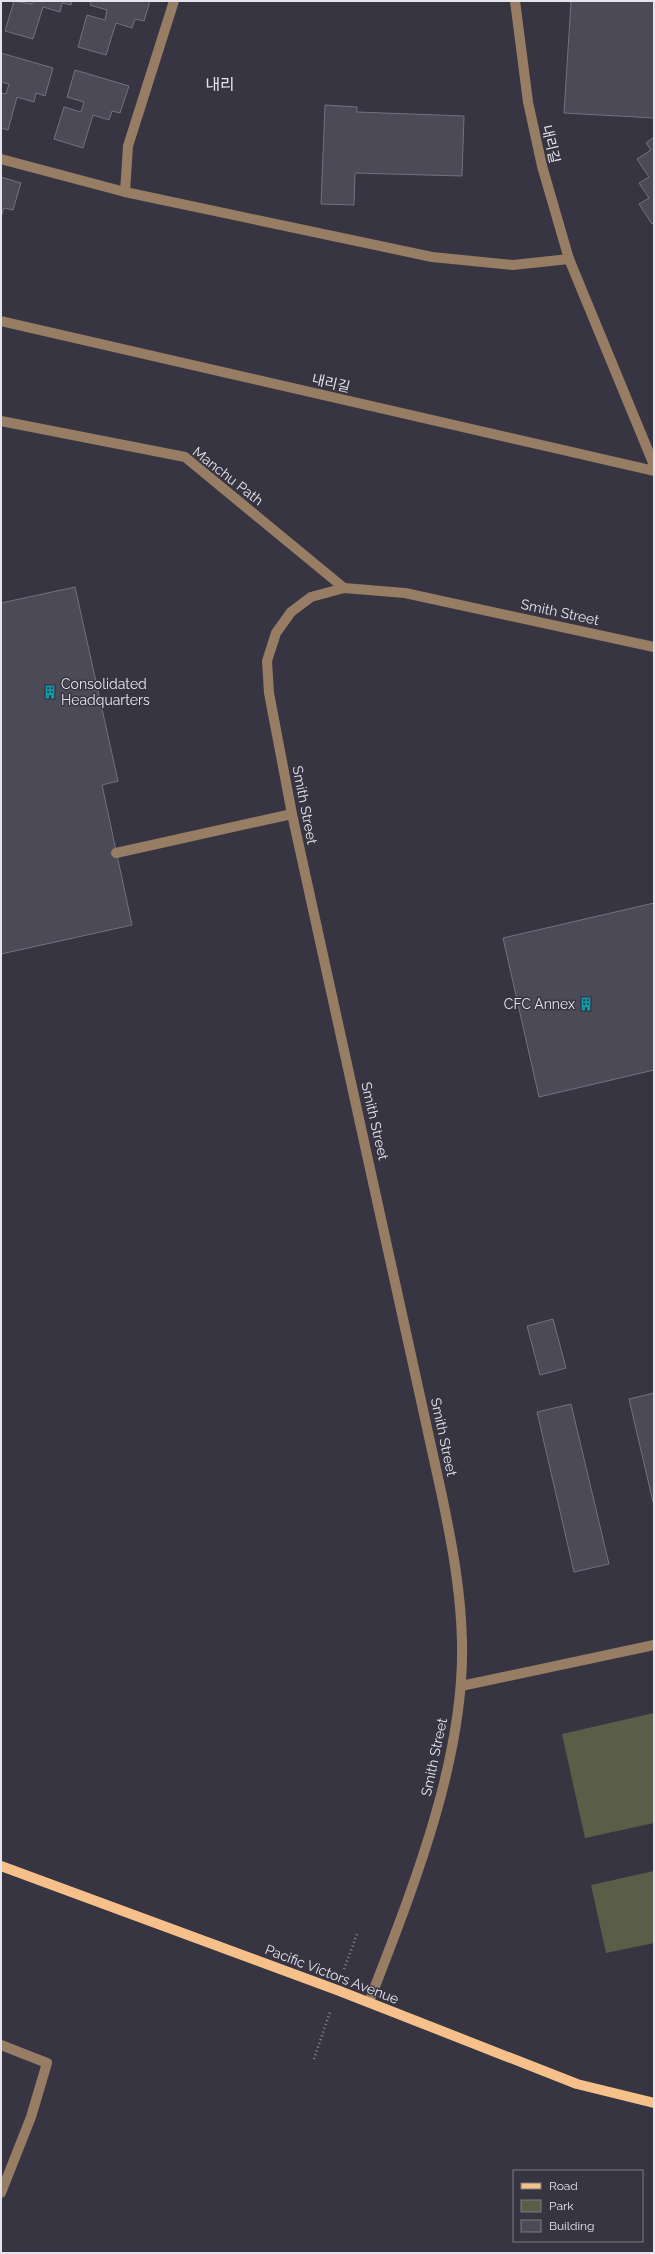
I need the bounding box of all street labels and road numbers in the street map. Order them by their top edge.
street label: 내리길 [539,123,563,165]
street label: 내리길 [310,371,352,395]
street label: Manchu Path [190,444,266,508]
street label: Smith Street [519,596,601,628]
street label: Smith Street [290,764,321,846]
street label: Smith Street [358,1080,392,1162]
street label: Smith Street [428,1396,460,1478]
street label: Smith Street [418,1716,450,1798]
street label: Pacific Victors Avenue [263,1941,401,2007]

